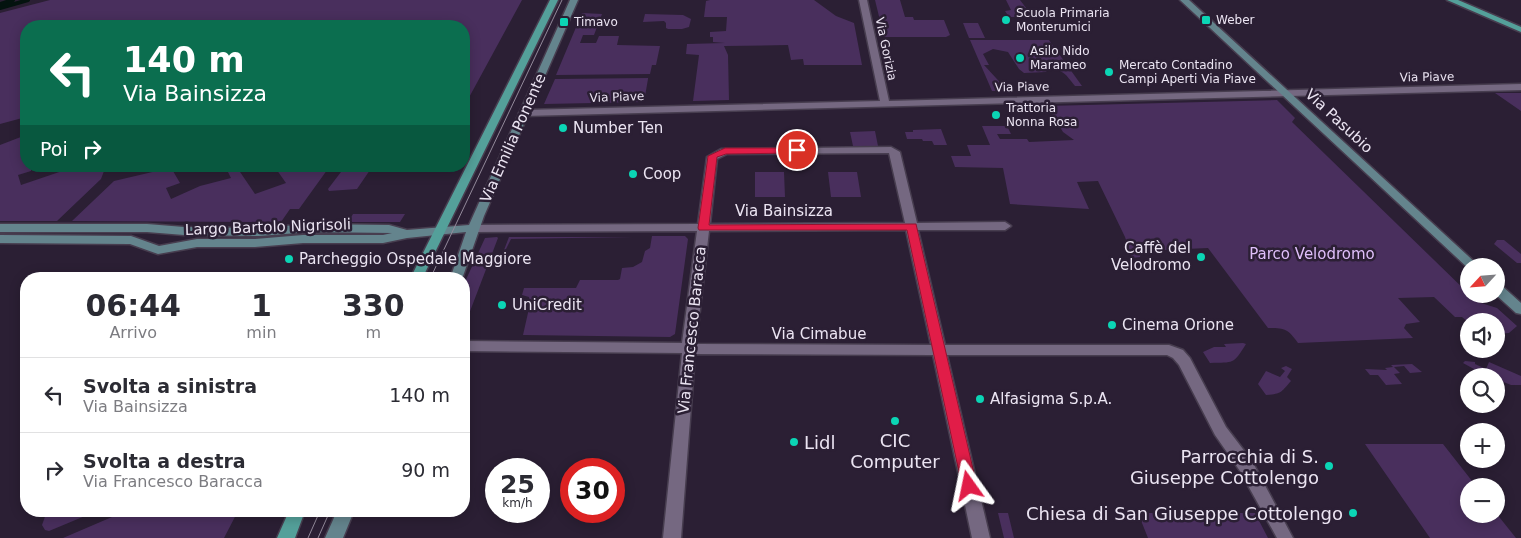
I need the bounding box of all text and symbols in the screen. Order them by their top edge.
place label: Scuola Primaria Monterumici [1016,6,1110,34]
place label: Weber [1216,13,1255,27]
marker: Scuola Primaria Monterumici [1000,14,1012,26]
marker: Weber [1200,14,1212,26]
place label: Timavo [573,15,618,29]
marker: Timavo [558,16,570,28]
street label: Via Gorizia [872,16,900,82]
icon: left [40,40,105,105]
text: 140 m [123,40,245,80]
place label: Asilo Nido Marameo [1030,44,1090,72]
marker: Asilo Nido Marameo [1014,52,1026,64]
place label: Mercato Contadino Campi Aperti Via Piave [1119,58,1256,86]
marker: Mercato Contadino Campi Aperti Via Piave [1103,66,1115,78]
street label: Via Piave [1400,70,1454,84]
street label: Via Emilia Ponente [476,71,550,205]
street label: Via Piave [995,80,1049,94]
text: Via Bainsizza [123,81,267,106]
street label: Via Pasubio [1301,85,1377,157]
street label: Via Piave [589,89,645,105]
place label: Trattoria Nonna Rosa [1005,101,1077,129]
marker: Trattoria Nonna Rosa [990,109,1002,121]
place label: Number Ten [573,119,663,137]
marker: Number Ten [557,122,569,134]
pin [776,129,818,171]
icon: right [78,135,106,163]
icon: arrive [783,136,811,164]
text: Poi [40,138,68,160]
place label: Coop [643,165,681,183]
marker: Coop [627,168,639,180]
street label: Via Bainsizza [735,202,833,220]
street label: Largo Bartolo Nigrisoli [185,215,351,239]
place label: Caffè del Velodromo [1111,239,1191,274]
street label: Via Francesco Baracca [674,245,710,415]
park label: Parco Velodromo [1249,245,1375,263]
place label: Parcheggio Ospedale Maggiore [299,250,531,268]
marker: Caffè del Velodromo [1195,251,1207,263]
marker: Parcheggio Ospedale Maggiore [283,253,295,265]
north arrow [1460,258,1505,302]
map controls [1460,258,1505,523]
text: 06:44 [85,288,181,323]
text: 1 [251,288,272,323]
text: 330 [342,288,405,323]
place label: UniCredit [512,296,582,314]
marker: UniCredit [496,299,508,311]
button: sound [1460,313,1505,358]
place label: Cinema Orione [1122,316,1234,334]
marker: Cinema Orione [1106,319,1118,331]
text: Arrivo [109,323,157,342]
text: min [246,323,277,342]
text: m [365,323,381,342]
street label: Via Cimabue [772,325,866,343]
button: search [1460,368,1505,413]
text: Svolta a sinistra [83,375,257,397]
icon: left [40,381,68,409]
text: 140 m [389,384,450,406]
place label: Alfasigma S.p.A. [990,390,1112,408]
marker: Alfasigma S.p.A. [974,393,986,405]
text: Via Bainsizza [83,397,188,416]
marker: CIC Computer [889,415,901,427]
button: + [1460,423,1505,468]
place label: CIC Computer [850,430,940,472]
place label: Lidl [804,432,835,453]
marker: Lidl [788,436,800,448]
place label: Parrocchia di S. Giuseppe Cottolengo [1130,446,1319,488]
text: Svolta a destra [83,450,246,472]
icon: right [40,456,68,484]
speed limit sign: 30 [560,458,625,523]
text: 90 m [401,459,450,481]
position arrow [942,459,994,511]
marker: Parrocchia di S. Giuseppe Cottolengo [1323,460,1335,472]
text: 25 [500,470,535,499]
text: Via Francesco Baracca [83,472,263,491]
button: − [1460,478,1505,523]
text: km/h [502,496,533,510]
place label: Chiesa di San Giuseppe Cottolengo [1026,503,1343,524]
marker: Chiesa di San Giuseppe Cottolengo [1347,507,1359,519]

